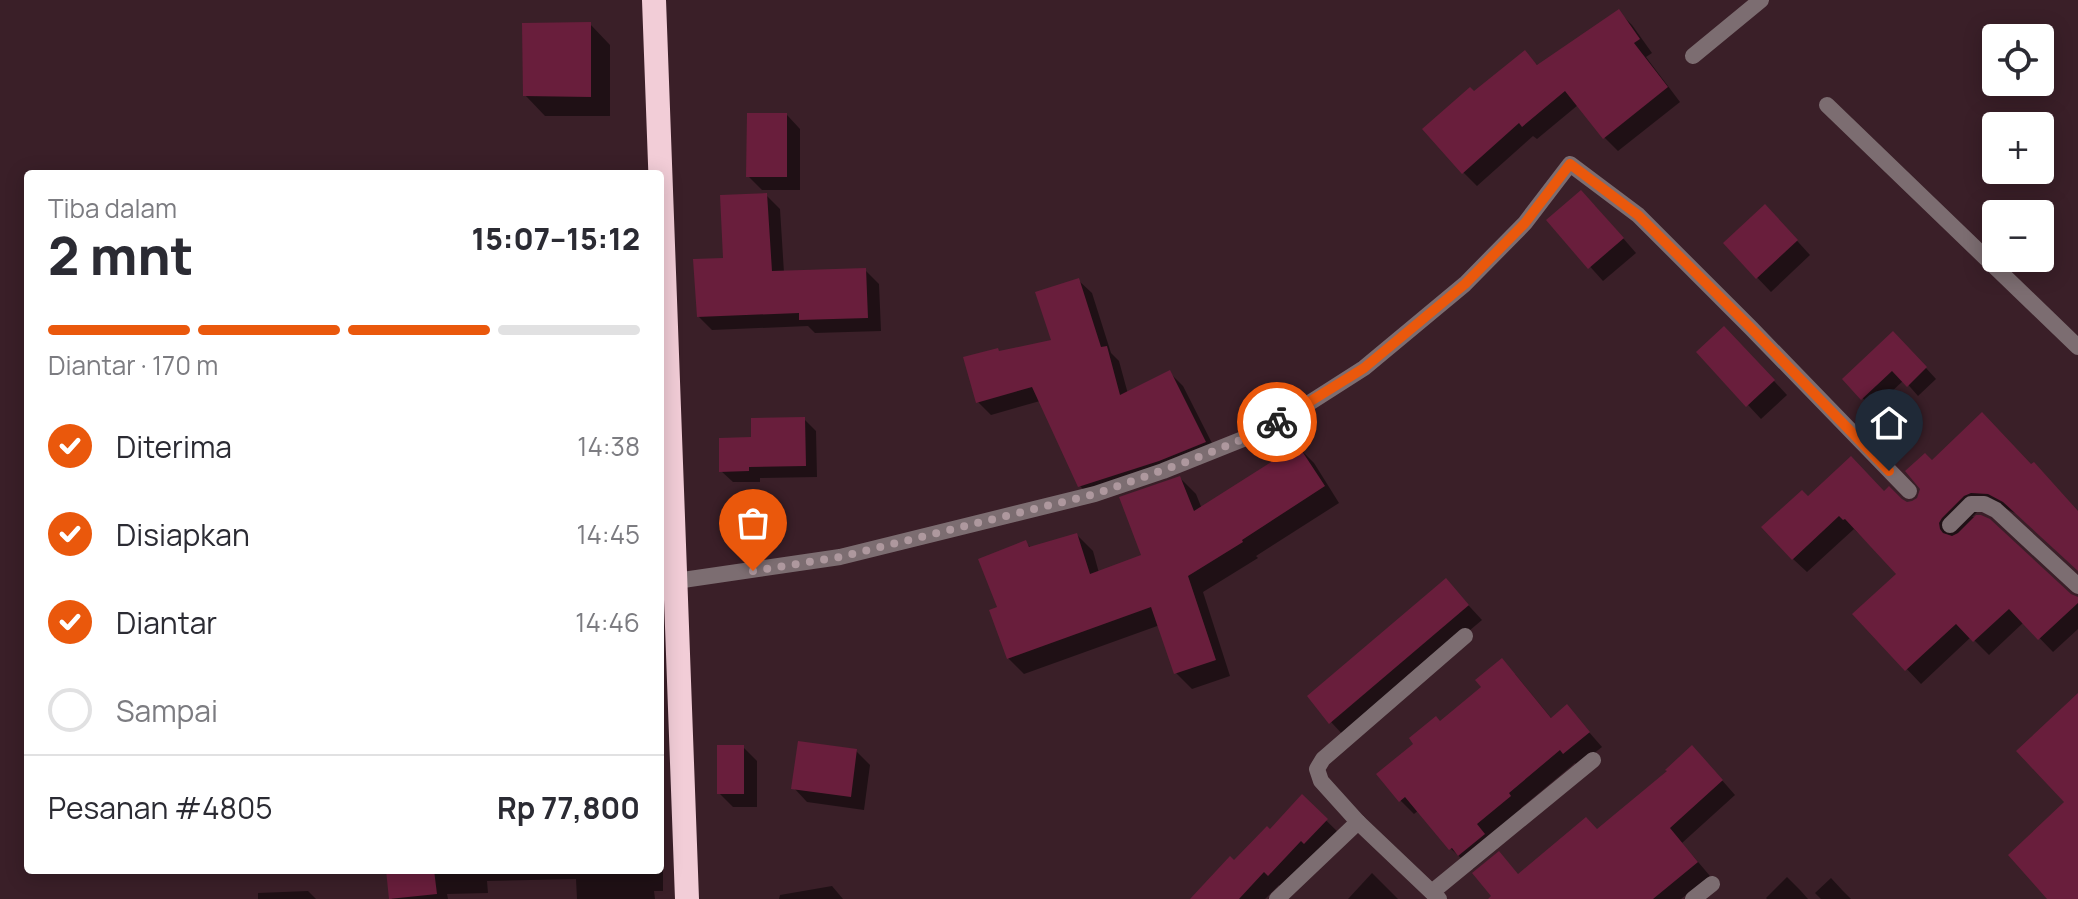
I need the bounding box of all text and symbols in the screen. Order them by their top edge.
map controls [1982,24,2054,272]
button: locate [1982,24,2054,96]
button: + [1982,112,2054,184]
text: Tiba dalam [48,190,177,226]
button: − [1982,200,2054,272]
text: 15:07–15:12 [472,218,640,259]
text: 2 mnt [48,220,194,291]
text: Diantar · 170 m [48,347,218,383]
courier [1237,382,1317,462]
pin [1855,389,1923,471]
icon: bike [1255,400,1299,444]
icon: home [1867,401,1911,445]
icon: check [48,424,92,468]
text: Diterima [116,426,232,467]
text: 14:38 [577,428,640,464]
pin [719,489,787,571]
icon: bag [731,501,775,545]
icon: check [48,512,92,556]
text: Disiapkan [116,514,250,555]
text: 14:45 [576,516,640,552]
icon: check [48,600,92,644]
text: Diantar [116,602,217,643]
text: 14:46 [575,604,640,640]
text: Sampai [116,690,218,731]
text: Pesanan #4805 [48,787,273,828]
text: Rp 77,800 [497,787,640,828]

